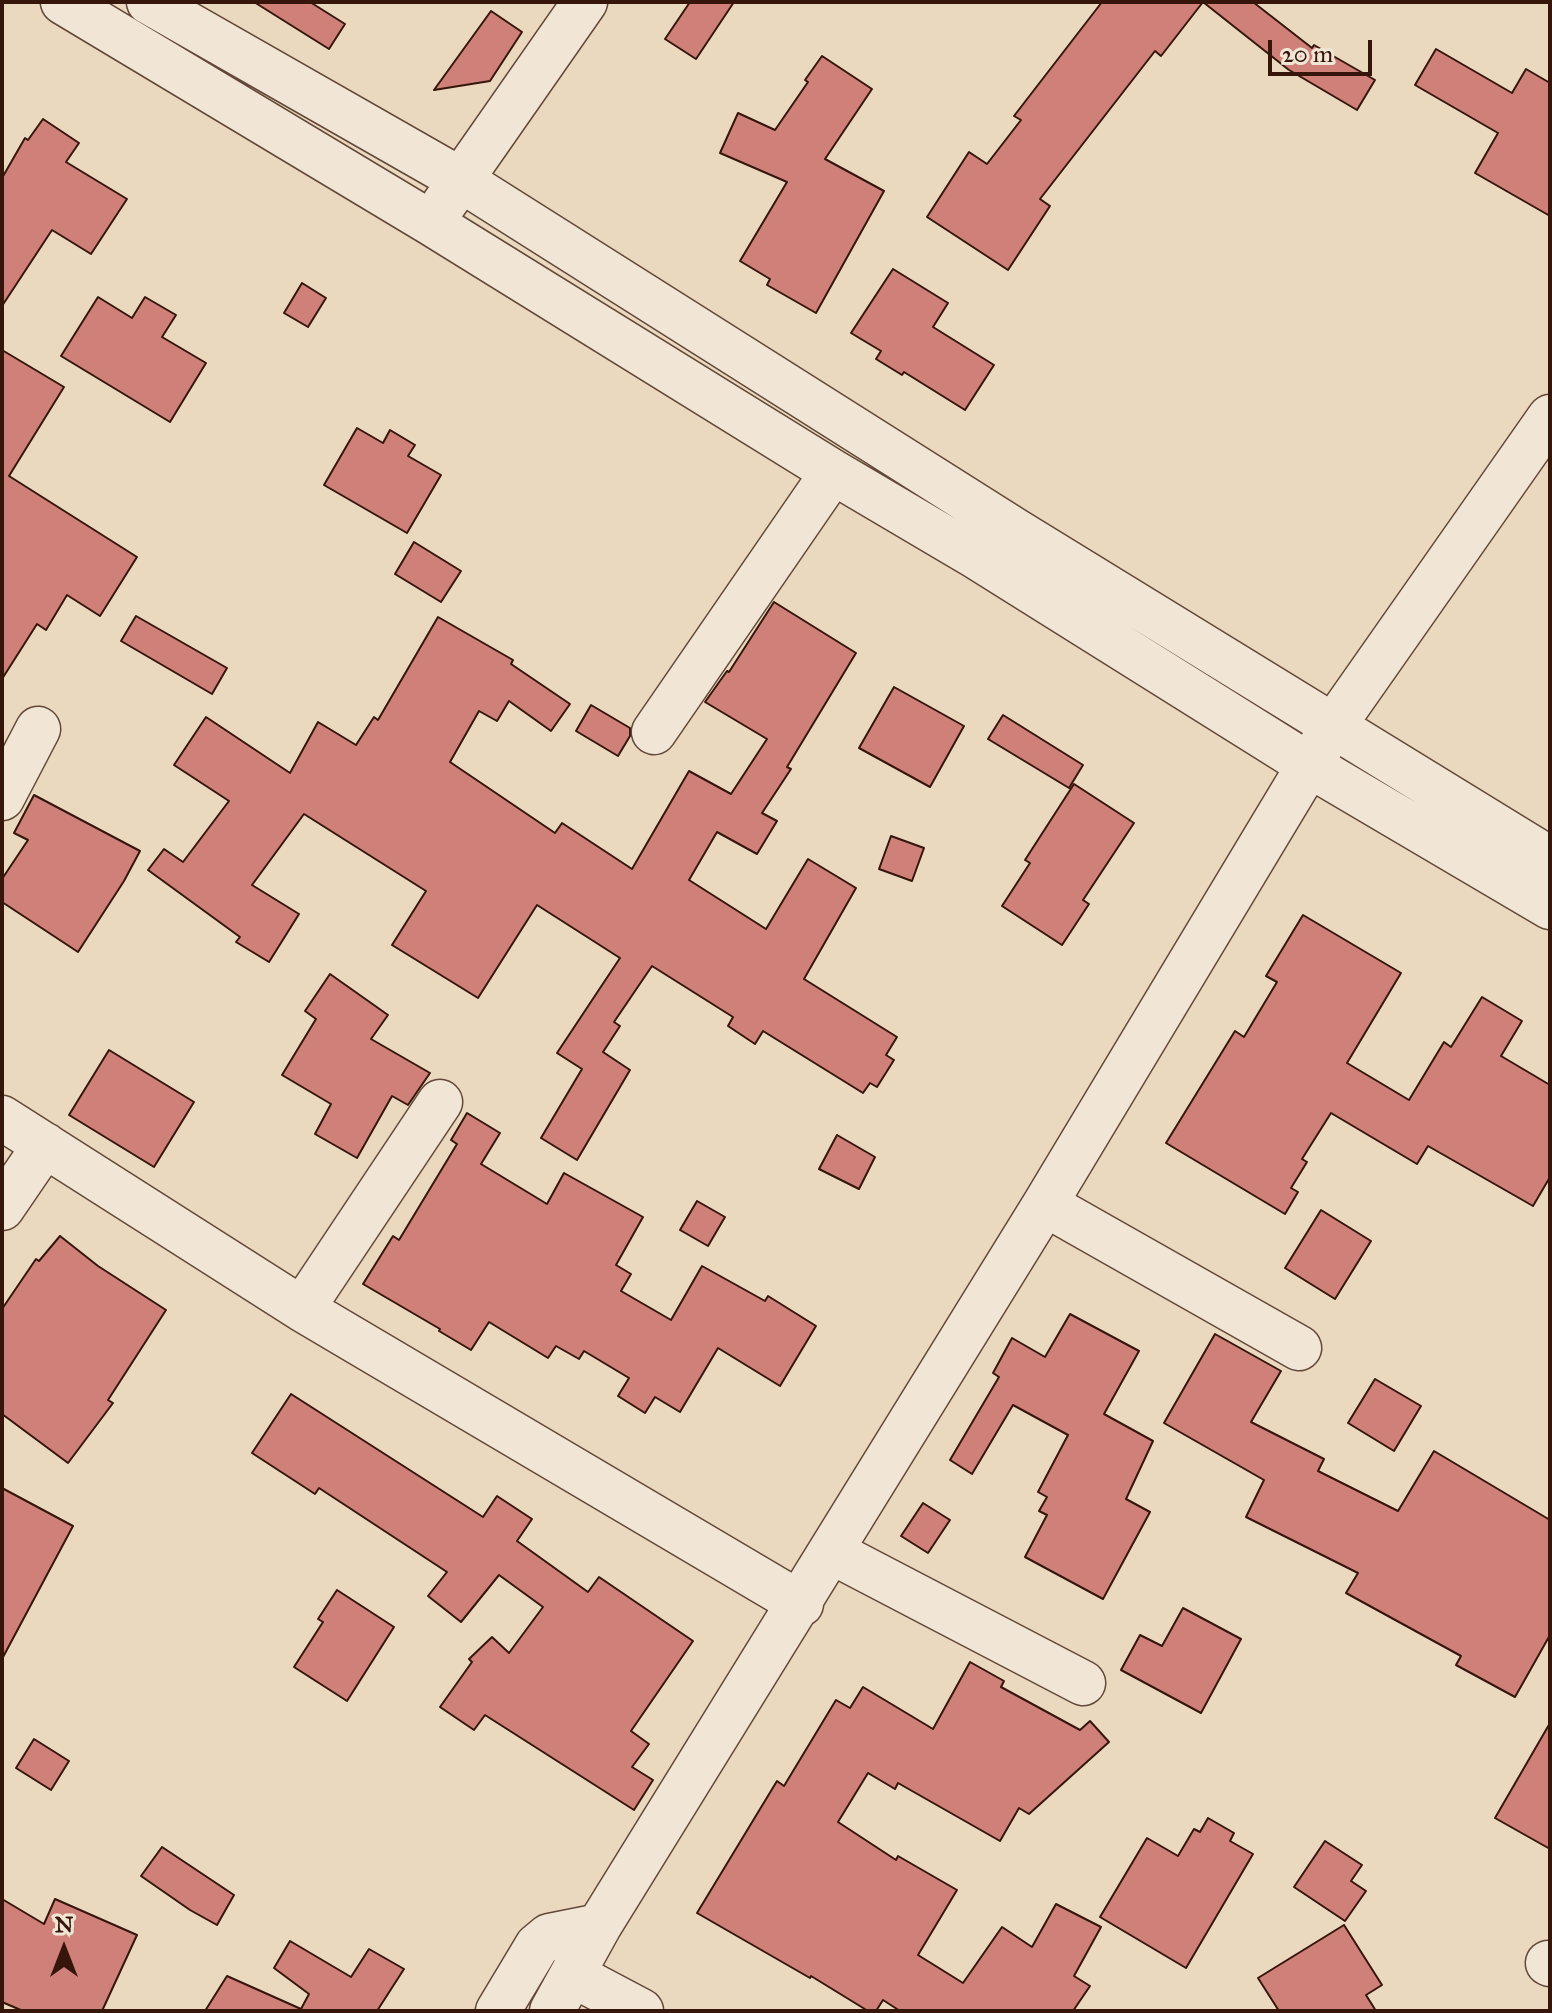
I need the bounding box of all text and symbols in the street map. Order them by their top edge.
scale bar [1272,24,1376,74]
text: 20 m [1282,39,1333,69]
north arrow [24,1909,104,1989]
text: N [55,1911,73,1938]

